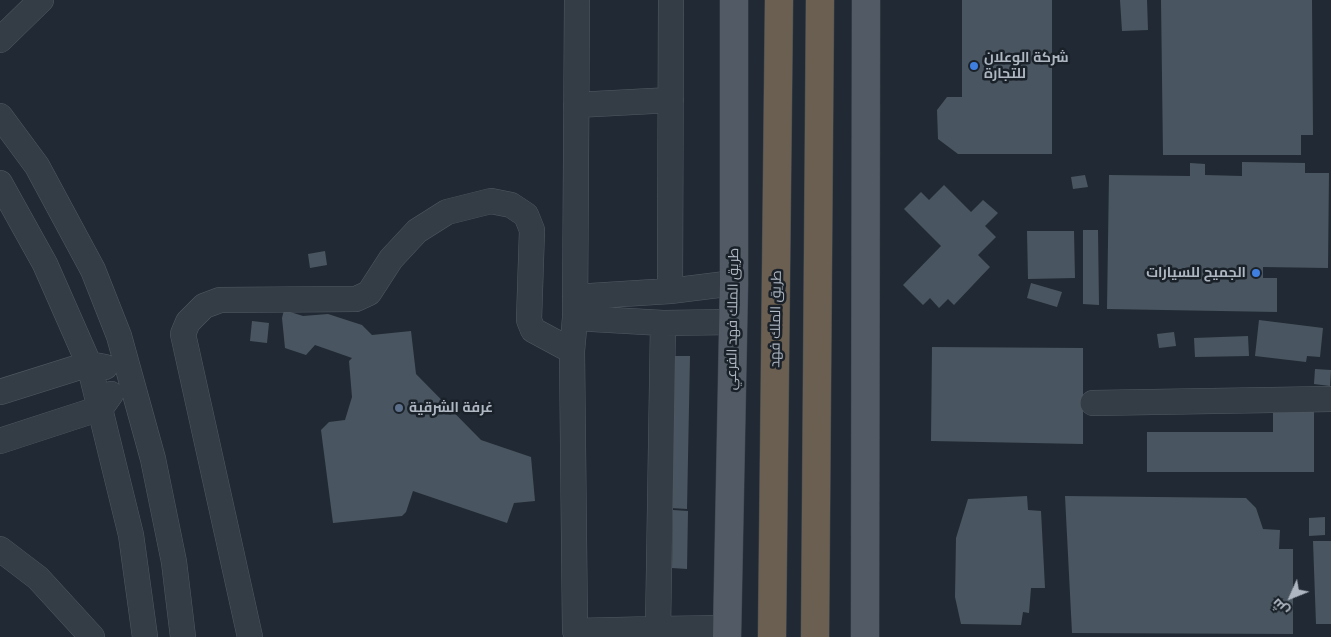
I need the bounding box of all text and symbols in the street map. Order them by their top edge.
place label: شركة الوعلان للتجارة [984,50,1069,82]
marker: شركة الوعلان للتجارة [968,60,980,72]
street label: طريق الملك فهد الفرعي [723,248,743,390]
place label: الجميح للسيارات [1146,265,1246,281]
marker: الجميح للسيارات [1250,267,1262,279]
street label: طريق الملك فهد [767,270,785,368]
place label: غرفة الشرقية [409,400,493,416]
marker: غرفة الشرقية [393,402,405,414]
north arrow [1266,572,1316,622]
text: ش [1267,595,1293,621]

